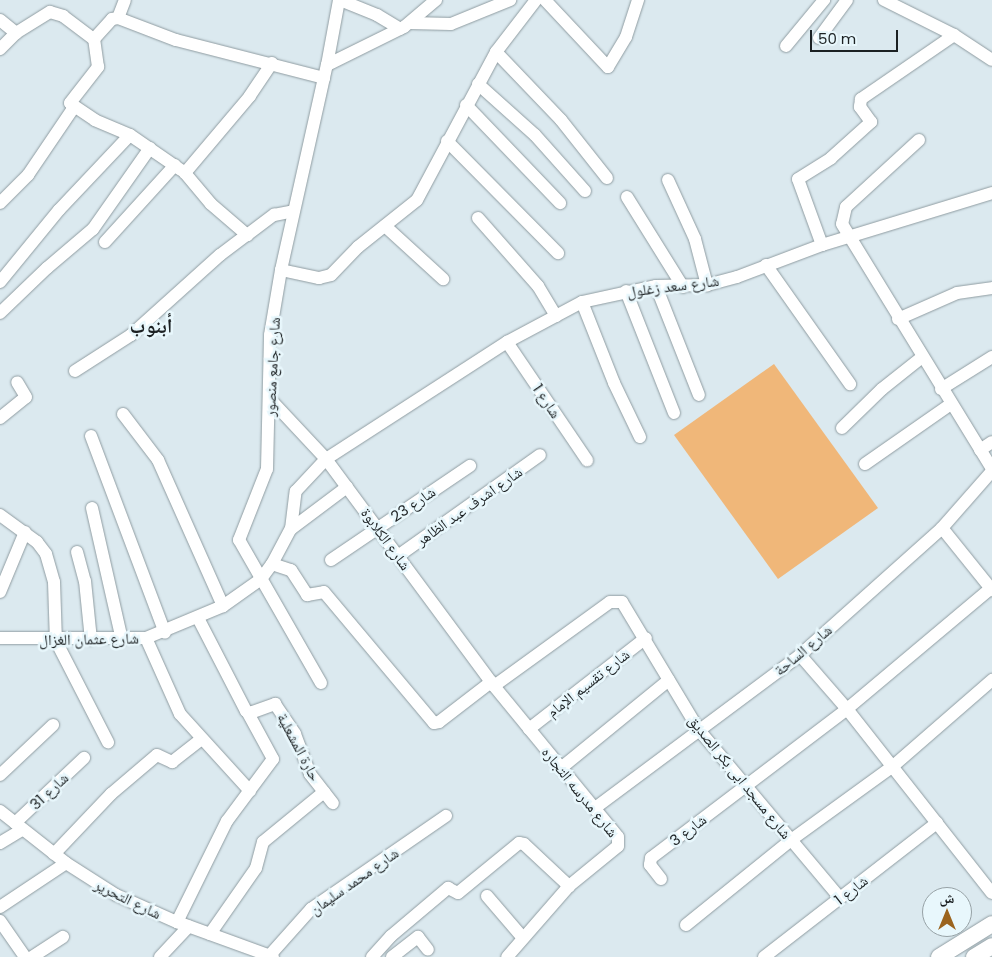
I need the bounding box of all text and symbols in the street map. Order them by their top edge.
scale bar [812,20,900,52]
text: 50 m [818,28,856,49]
street label: شارع سعد زغلول [626,271,720,301]
district label: أبنوب [130,314,172,338]
street label: شارع جامع منصور [260,317,284,417]
street label: شارع 1 [529,380,565,422]
street label: شارع اشرف عبد الظاهر [412,463,526,549]
street label: شارع 23 [387,483,439,525]
street label: شارع الكلابوة [357,504,415,574]
street label: شارع الساحة [771,621,835,679]
street label: شارع عثمان الغزال [39,629,139,649]
street label: شارع تقسيم الإمام [543,645,633,721]
street label: حارة المشعلية [274,710,324,784]
street label: شارع مسجد ابى بكر الصديق [685,712,795,842]
street label: شارع مدرسه التجاره [538,743,622,841]
street label: شارع 31 [26,769,72,813]
street label: شارع 3 [666,810,710,850]
street label: شارع محمد سليمان [306,844,402,918]
street label: شارع 1 [831,871,871,909]
street label: شارع التحرير [92,875,164,923]
north arrow [922,887,972,937]
text: ش [940,888,954,908]

